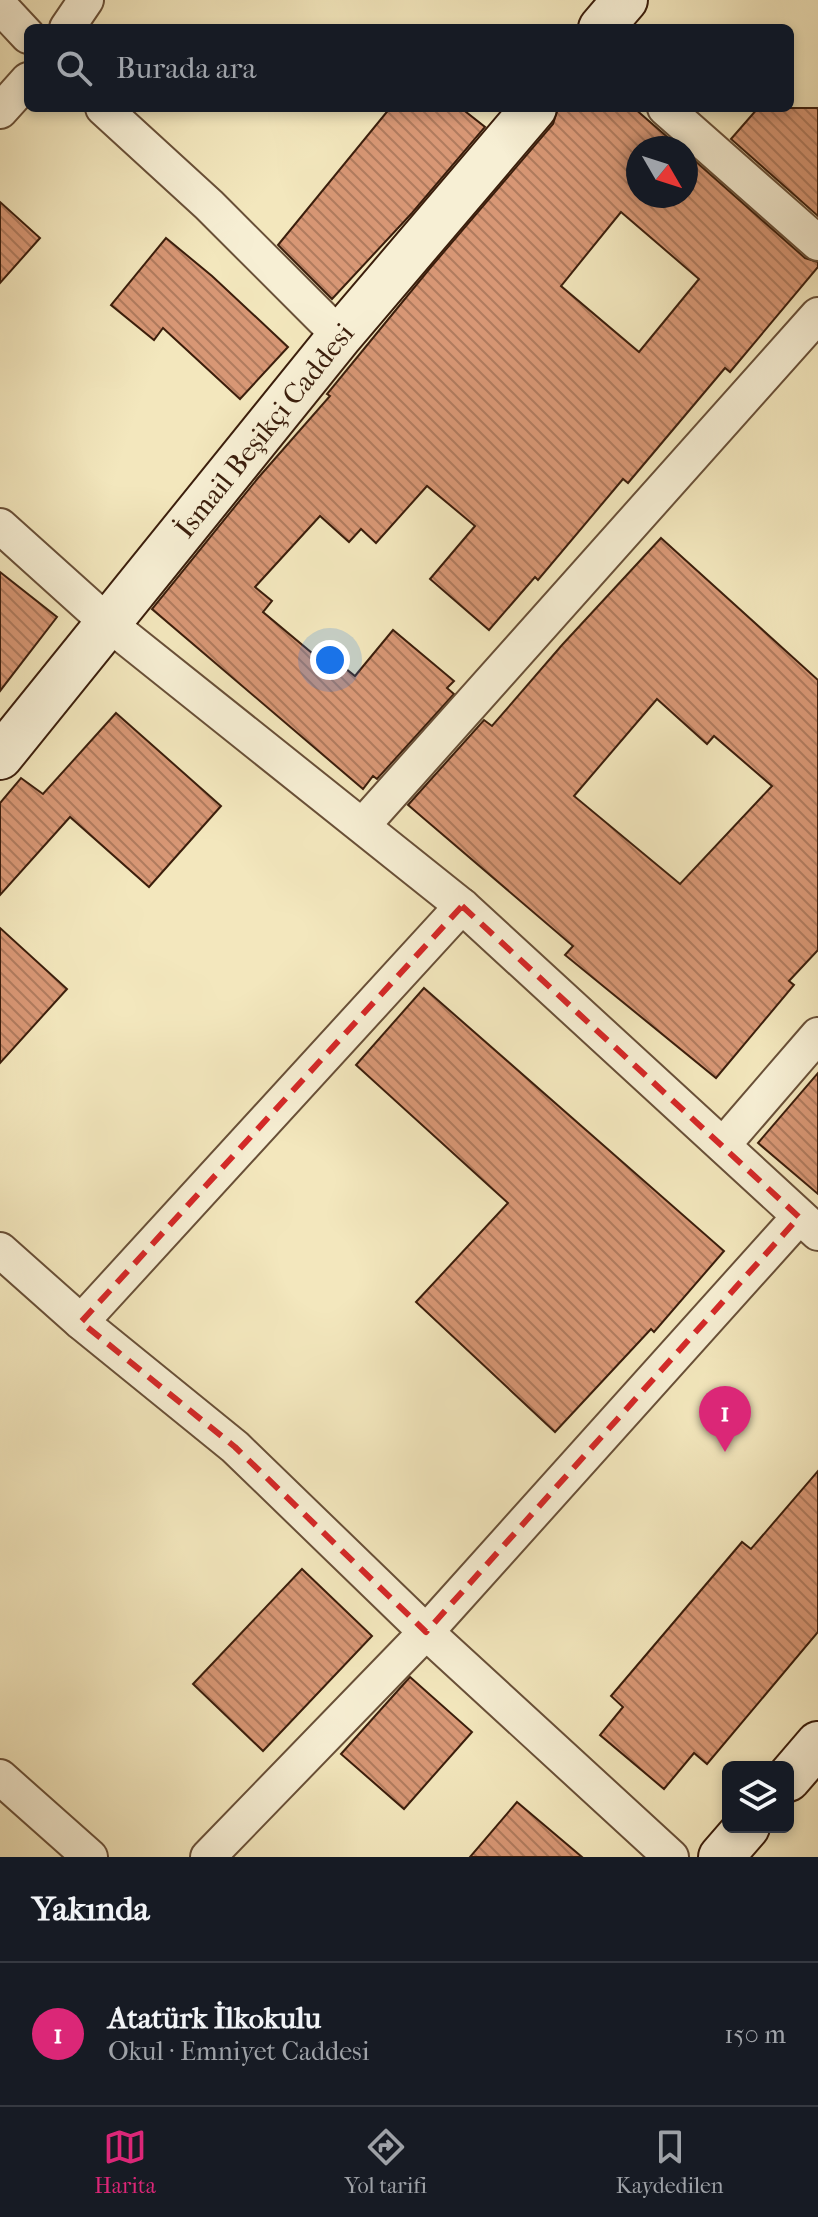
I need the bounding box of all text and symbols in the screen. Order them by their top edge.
search box [24,24,794,112]
icon: search [52,46,96,90]
text: Burada ara [116,51,256,86]
north arrow [626,136,698,208]
street label: İsmail Beşikçi Caddesi [168,316,360,544]
your location [310,640,350,680]
pin: 1 [699,1386,751,1452]
map controls [722,1761,794,1833]
button: layers [722,1761,794,1833]
text: Yakında [32,1889,150,1929]
text: Atatürk İlkokulu [108,2001,321,2036]
text: 1 [53,2019,63,2050]
text: 150 m [724,2019,786,2050]
text: Okul · Emniyet Caddesi [108,2036,369,2067]
tab: Harita [94,2125,156,2199]
tab: Yol tarifi [345,2125,427,2199]
tab: Kaydedilen [616,2125,724,2199]

